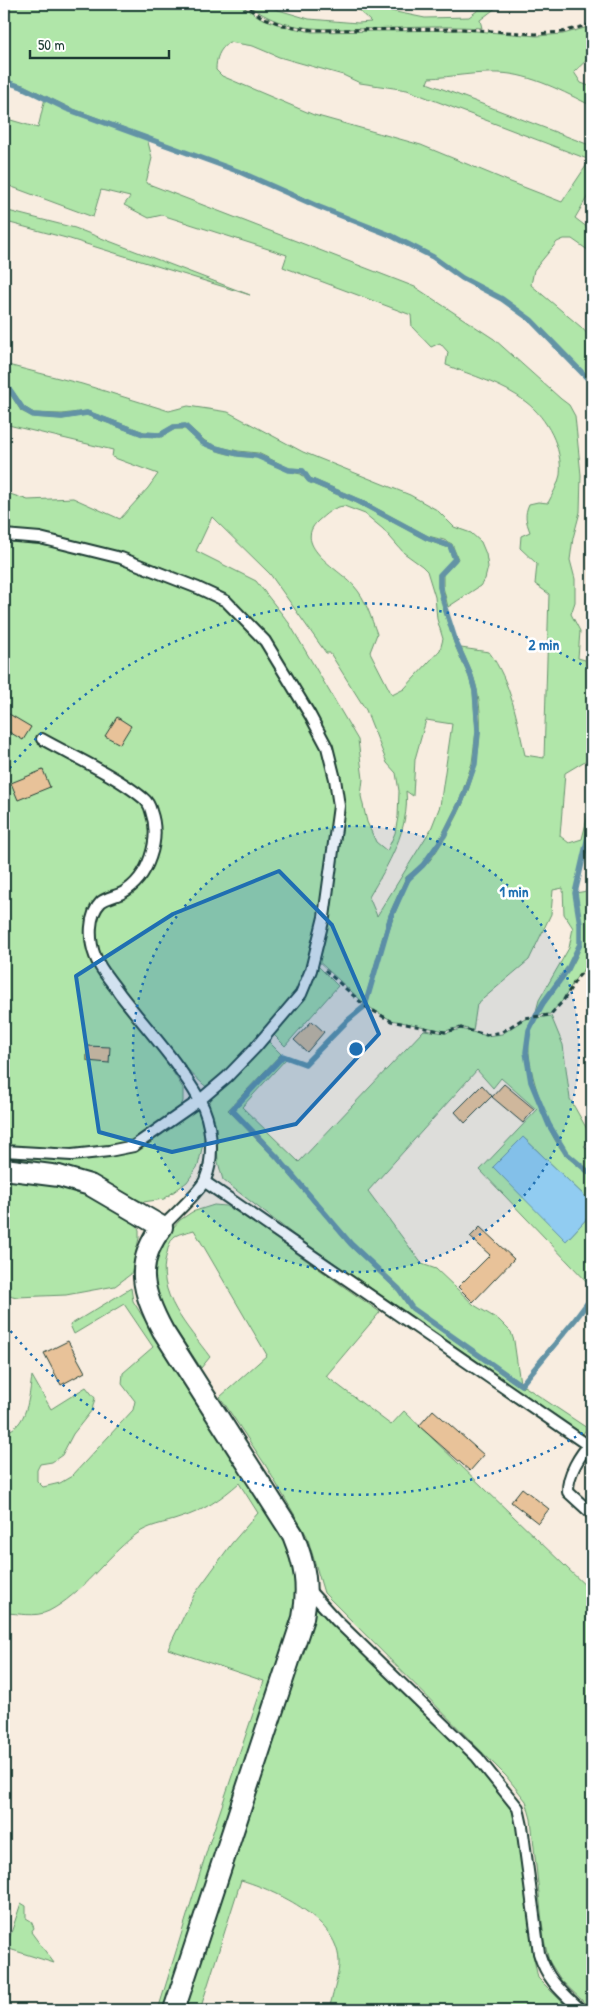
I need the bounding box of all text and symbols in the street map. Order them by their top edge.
scale bar [30,28,169,60]
text: 50 m [38,34,65,55]
text: 2 min [529,634,560,655]
text: 1 min [499,881,529,902]
centre of rings [347,1040,365,1058]

